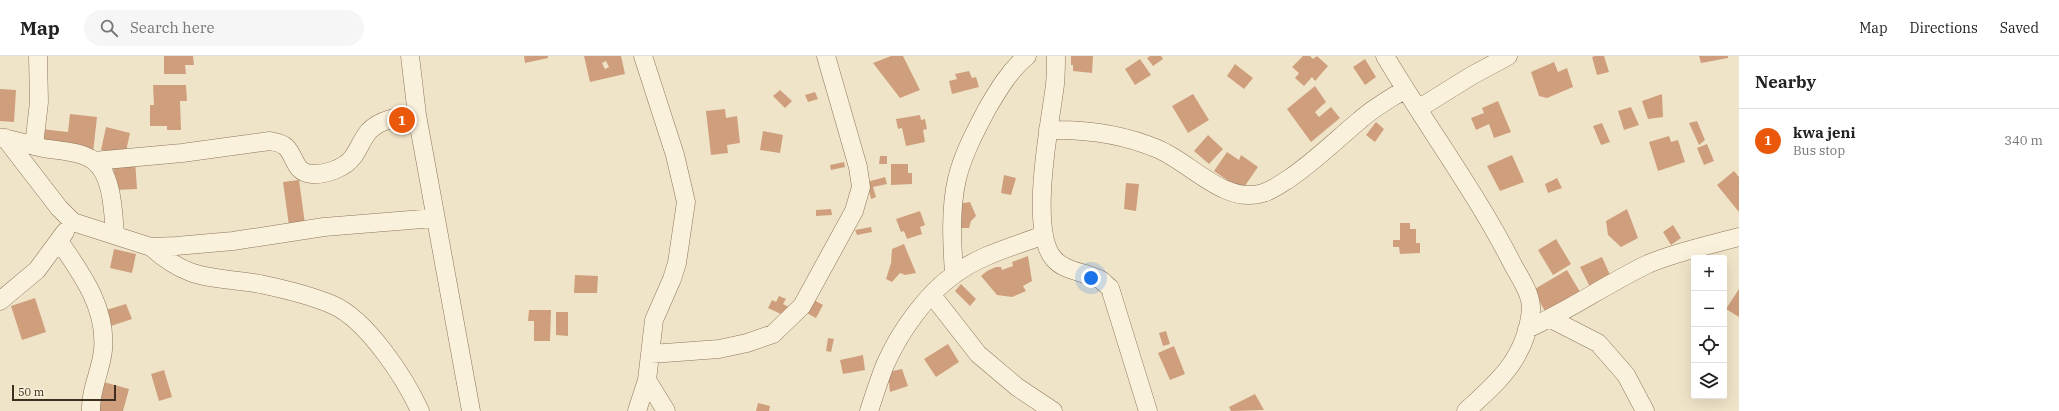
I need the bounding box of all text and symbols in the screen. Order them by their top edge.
search box [84,10,364,46]
text: Map [20,16,60,40]
icon: search [98,17,120,39]
text: Search here [130,18,214,37]
text: Map [1859,19,1888,37]
text: Directions [1910,19,1978,37]
text: Saved [2000,19,2039,37]
text: Nearby [1755,71,1816,93]
pin: 1 [389,105,415,135]
text: kwa jeni [1793,123,1855,142]
text: 1 [1764,132,1772,149]
text: 340 m [2004,132,2043,149]
text: Bus stop [1793,142,1845,159]
map controls [1691,255,1727,399]
button: + [1691,255,1727,291]
your location [1081,268,1101,288]
button: − [1691,291,1727,327]
button: locate [1691,327,1727,363]
button: layers [1691,363,1727,399]
scale bar [12,383,116,402]
text: 50 m [18,385,44,399]

